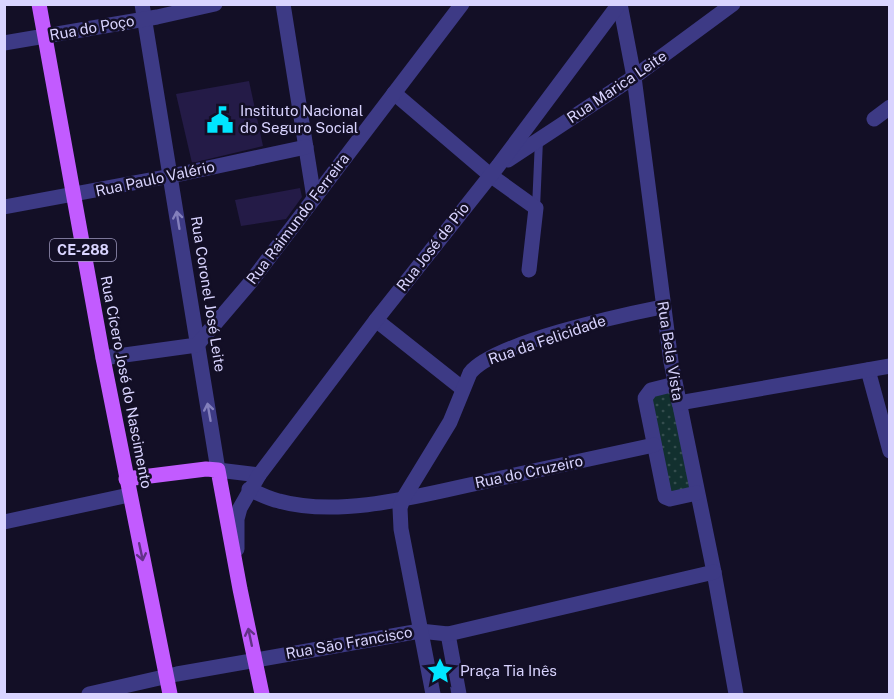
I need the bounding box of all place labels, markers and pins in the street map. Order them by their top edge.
place label: Instituto Nacional do Seguro Social [240,102,363,136]
public building icon: Instituto Nacional do Seguro Social [205,105,235,135]
place icon: Praça Tia Inês [425,656,455,686]
place label: Praça Tia Inês [460,662,557,679]

